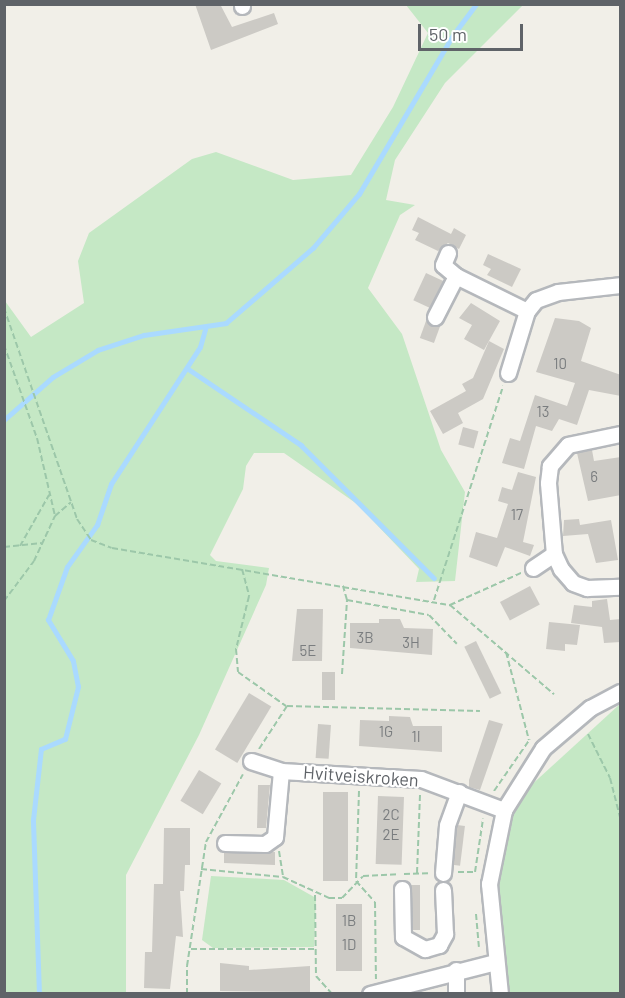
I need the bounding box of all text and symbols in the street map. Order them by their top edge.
scale bar [421,12,526,50]
text: 50 m [429,23,467,45]
house number: 10 [553,355,567,373]
house number: 13 [537,403,549,421]
house number: 6 [590,468,598,486]
house number: 17 [511,506,523,524]
house number: 3B [356,629,374,647]
house number: 3H [402,634,420,652]
house number: 5E [300,642,316,660]
house number: 1G [379,723,393,741]
house number: 1I [411,728,421,746]
street label: Hvitveiskroken [302,761,420,791]
house number: 2C [382,806,400,824]
house number: 2E [382,826,400,844]
house number: 1B [342,912,356,930]
house number: 1D [342,936,356,954]

